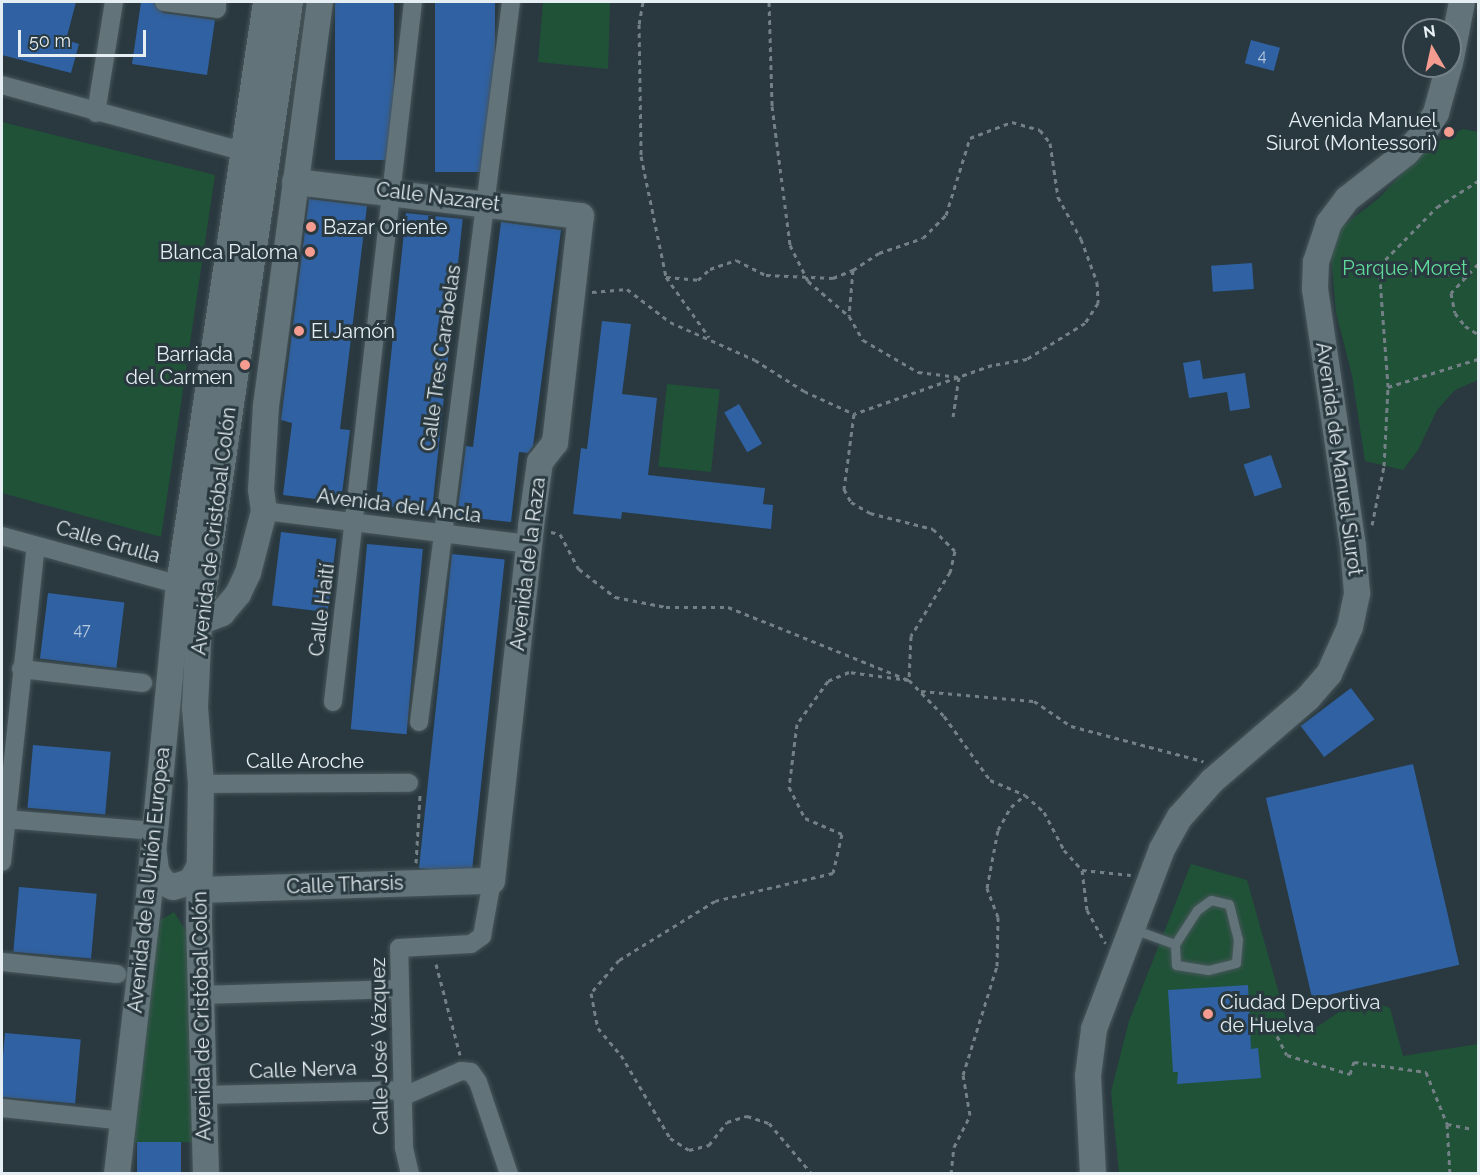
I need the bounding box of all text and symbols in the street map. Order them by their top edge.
scale bar [21,18,148,56]
north arrow [1402,18,1462,78]
text: N [1422,21,1437,42]
text: 50 m [29,30,71,51]
house number: 4 [1258,46,1266,66]
place label: Avenida Manuel Siurot (Montessori) [1266,108,1437,155]
marker: Avenida Manuel Siurot (Montessori) [1442,125,1456,139]
street label: Calle Nazaret [375,178,501,216]
place label: Bazar Oriente [323,215,448,239]
marker: Bazar Oriente [304,220,318,234]
place label: Blanca Paloma [160,240,298,264]
marker: Blanca Paloma [303,245,317,259]
park label: Parque Moret [1342,256,1468,280]
street label: Calle Tres Carabelas [416,263,466,453]
place label: El Jamón [311,319,396,343]
marker: El Jamón [292,324,306,338]
street label: Avenida de Manuel Siurot [1311,340,1367,578]
place label: Barriada del Carmen [125,342,233,389]
marker: Barriada del Carmen [238,358,252,372]
street label: Avenida de Cristóbal Colón [187,405,241,657]
street label: Avenida de la Raza [505,476,551,652]
street label: Avenida del Ancla [315,484,483,528]
street label: Calle Grulla [53,516,163,568]
street label: Calle Haití [304,562,340,658]
house number: 47 [73,620,91,640]
street label: Avenida de la Unión Europea [123,746,175,1014]
street label: Calle Aroche [246,749,364,773]
street label: Calle Tharsis [286,871,404,899]
street label: Avenida de Cristóbal Colón [188,891,216,1141]
street label: Calle José Vázquez [366,956,394,1136]
place label: Ciudad Deportiva de Huelva [1220,990,1380,1037]
marker: Ciudad Deportiva de Huelva [1201,1007,1215,1021]
street label: Calle Nerva [249,1056,357,1084]

